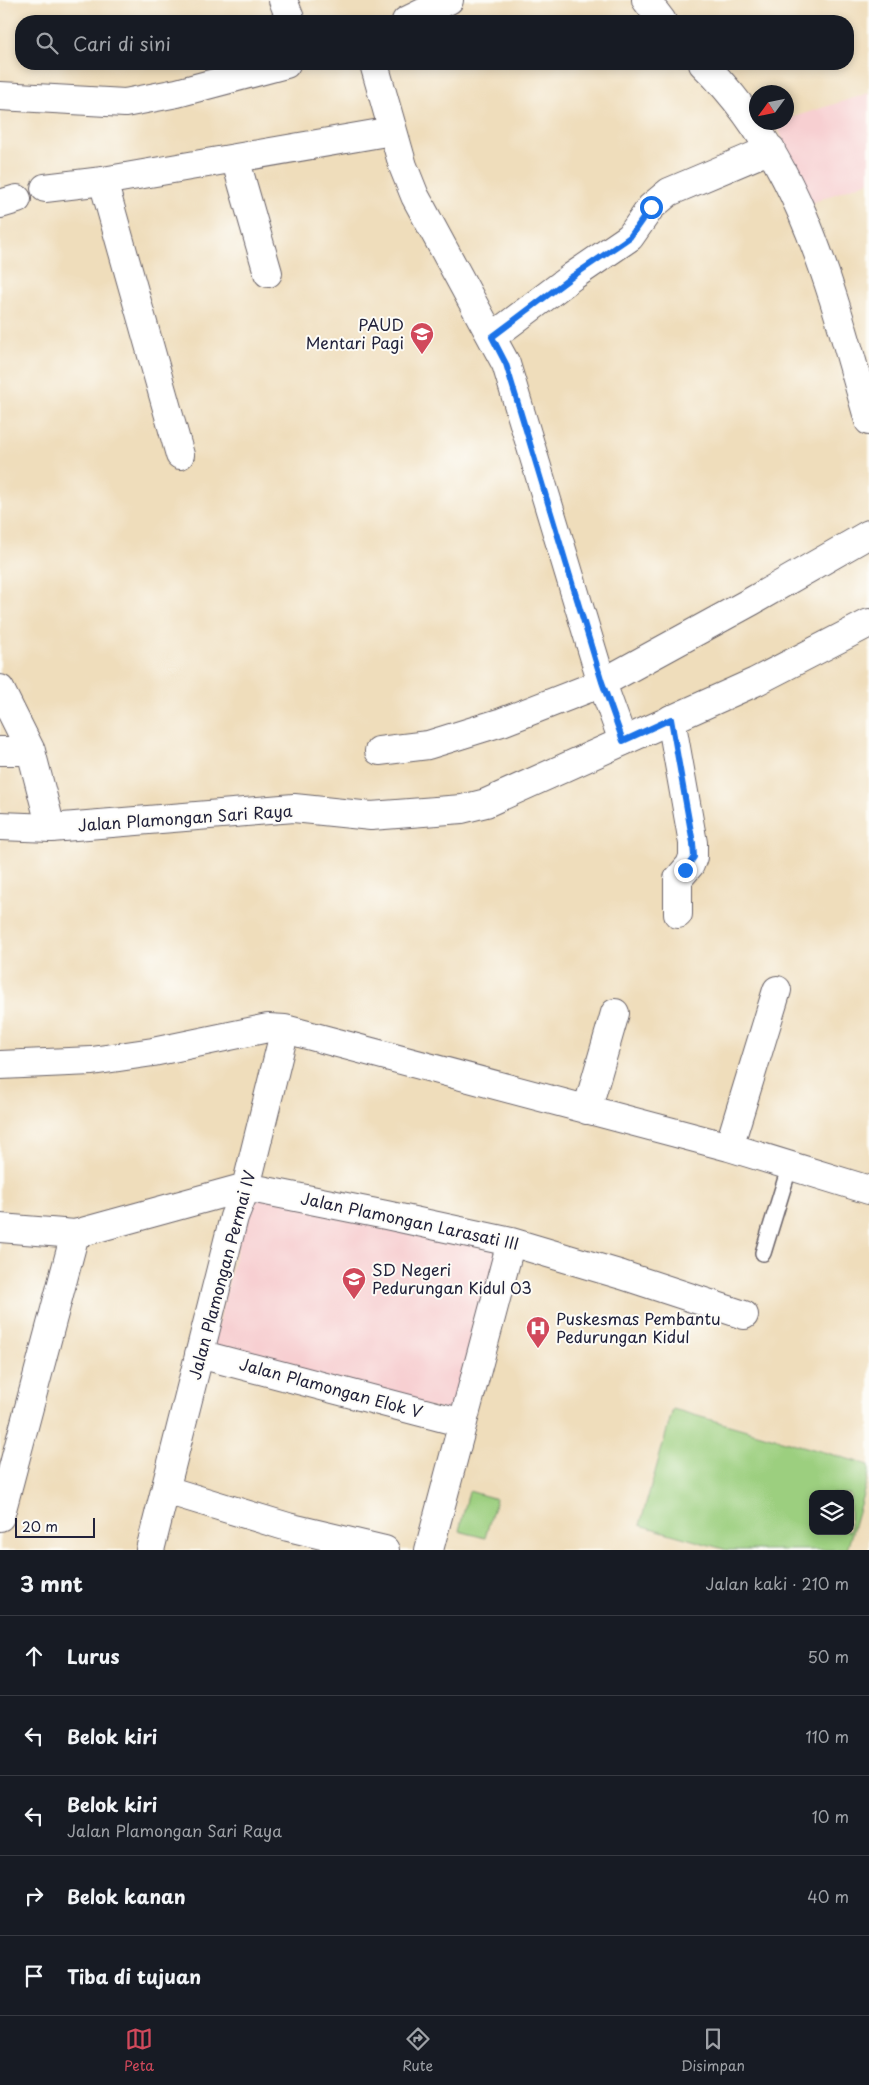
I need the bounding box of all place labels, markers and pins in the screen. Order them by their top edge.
place label: PAUD Mentari Pagi [306,312,404,354]
school or university icon: PAUD Mentari Pagi [409,321,435,355]
place label: SD Negeri Pedurungan Kidul 03 [372,1257,532,1299]
school or university icon: SD Negeri Pedurungan Kidul 03 [341,1266,367,1300]
place label: Puskesmas Pembantu Pedurungan Kidul [556,1306,721,1348]
hospital icon: Puskesmas Pembantu Pedurungan Kidul [525,1315,551,1349]

